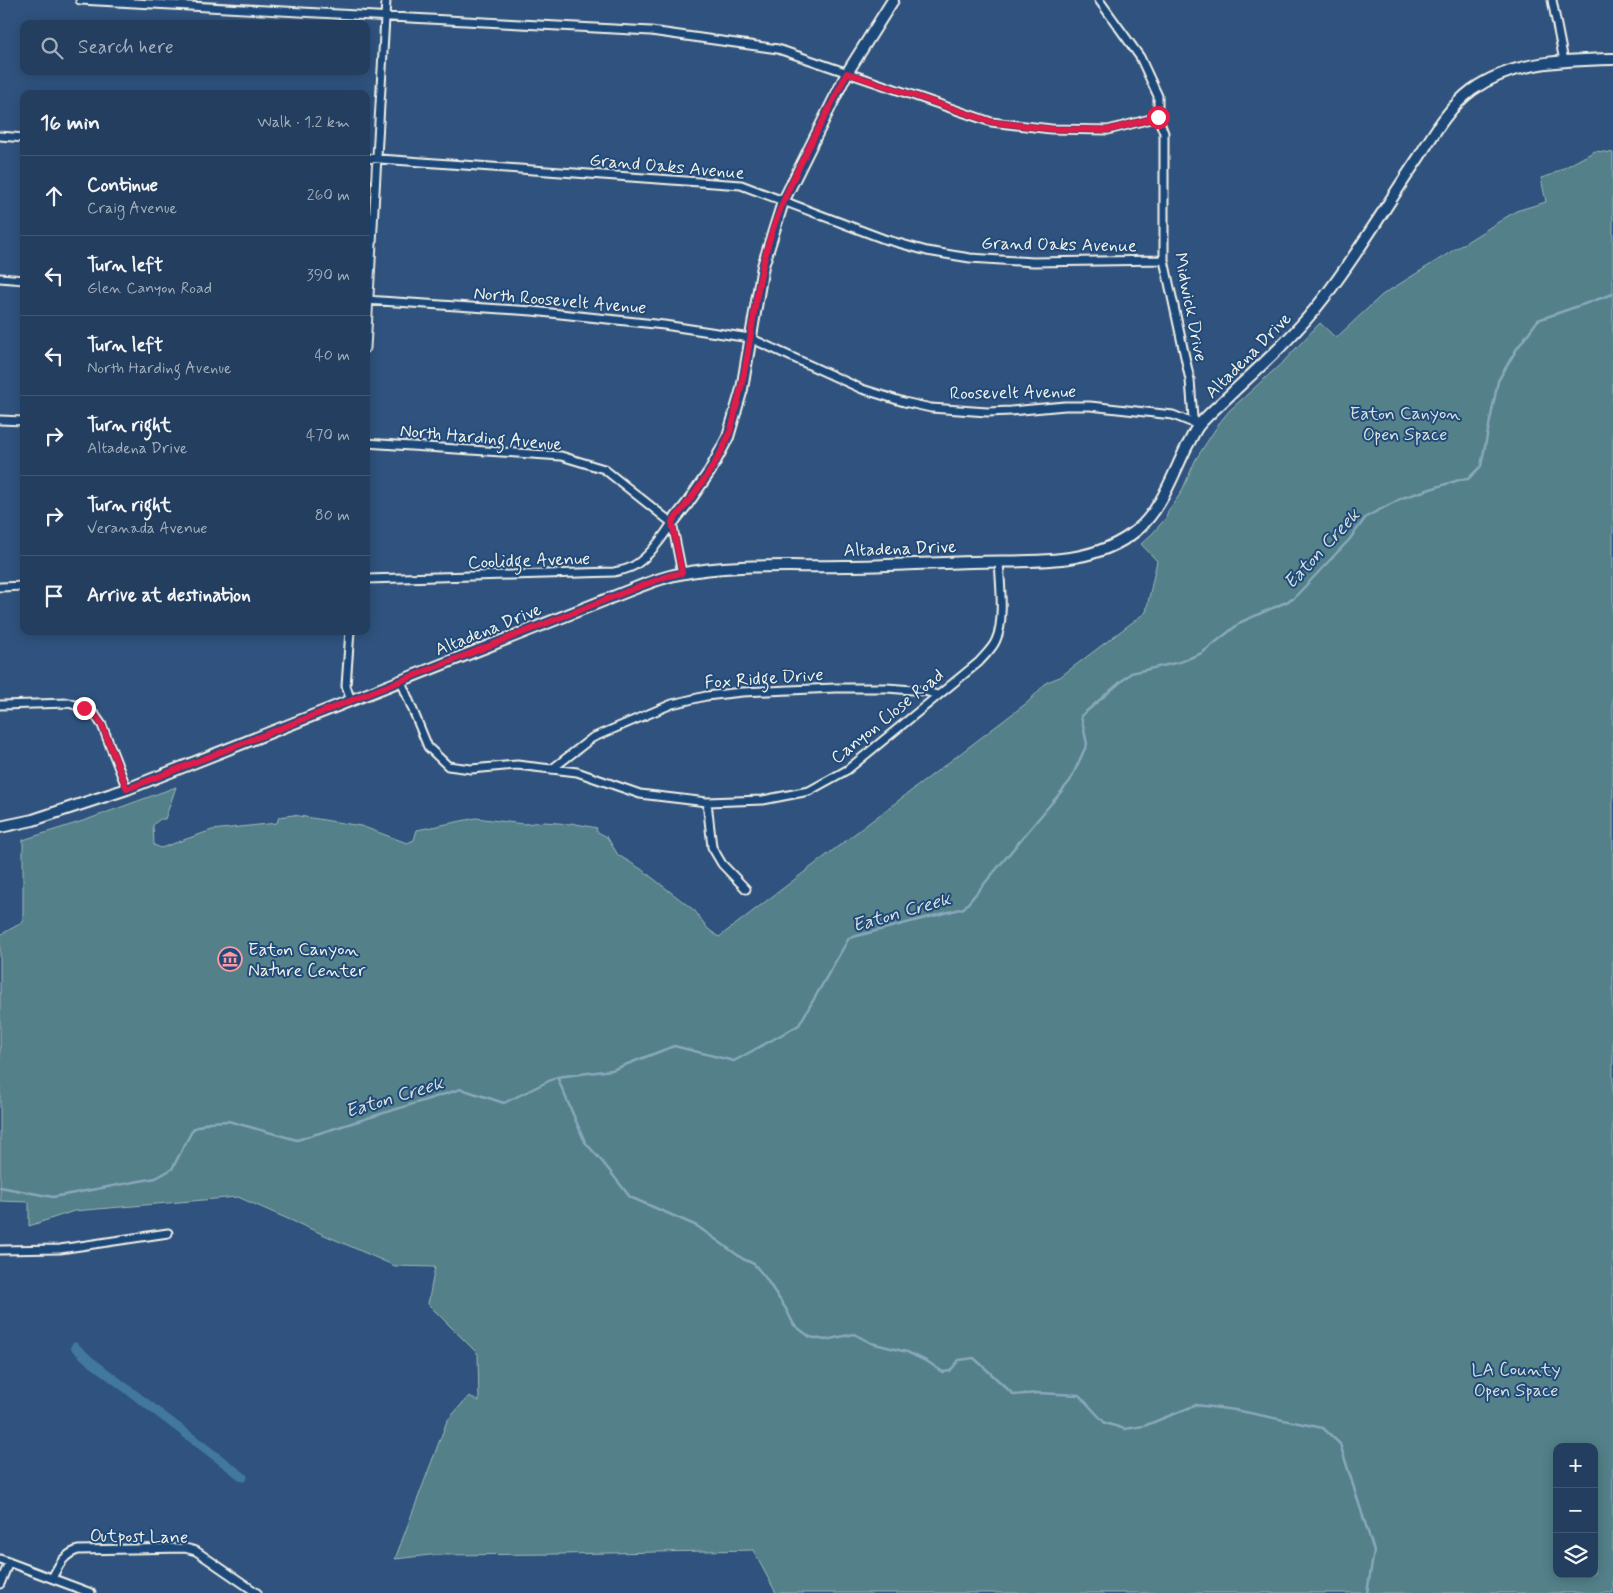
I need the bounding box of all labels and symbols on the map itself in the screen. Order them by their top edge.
route start [1147,106,1170,129]
street label: Grand Oaks Avenue [588,148,746,186]
street label: Grand Oaks Avenue [981,232,1137,258]
street label: Midwick Drive [1168,251,1212,364]
street label: North Roosevelt Avenue [473,281,647,321]
street label: Altadena Drive [1200,307,1297,404]
street label: Roosevelt Avenue [949,380,1077,406]
park label: Eaton Canyon Open Space [1350,402,1460,447]
street label: North Harding Avenue [399,419,563,459]
water label: Eaton Creek [1278,503,1367,595]
street label: Altadena Drive [843,535,957,563]
street label: Coolidge Avenue [467,547,591,577]
street label: Altadena Drive [431,598,545,662]
street label: Fox Ridge Drive [704,663,824,697]
street label: Canyon Close Road [826,664,949,770]
route end [73,697,96,720]
water label: Eaton Creek [849,886,955,938]
place label: Eaton Canyon Nature Center [248,938,366,983]
museum icon: Eaton Canyon Nature Center [217,946,243,972]
water label: Eaton Creek [342,1070,448,1124]
park label: LA County Open Space [1471,1358,1561,1403]
street label: Outpost Lane [90,1524,188,1550]

